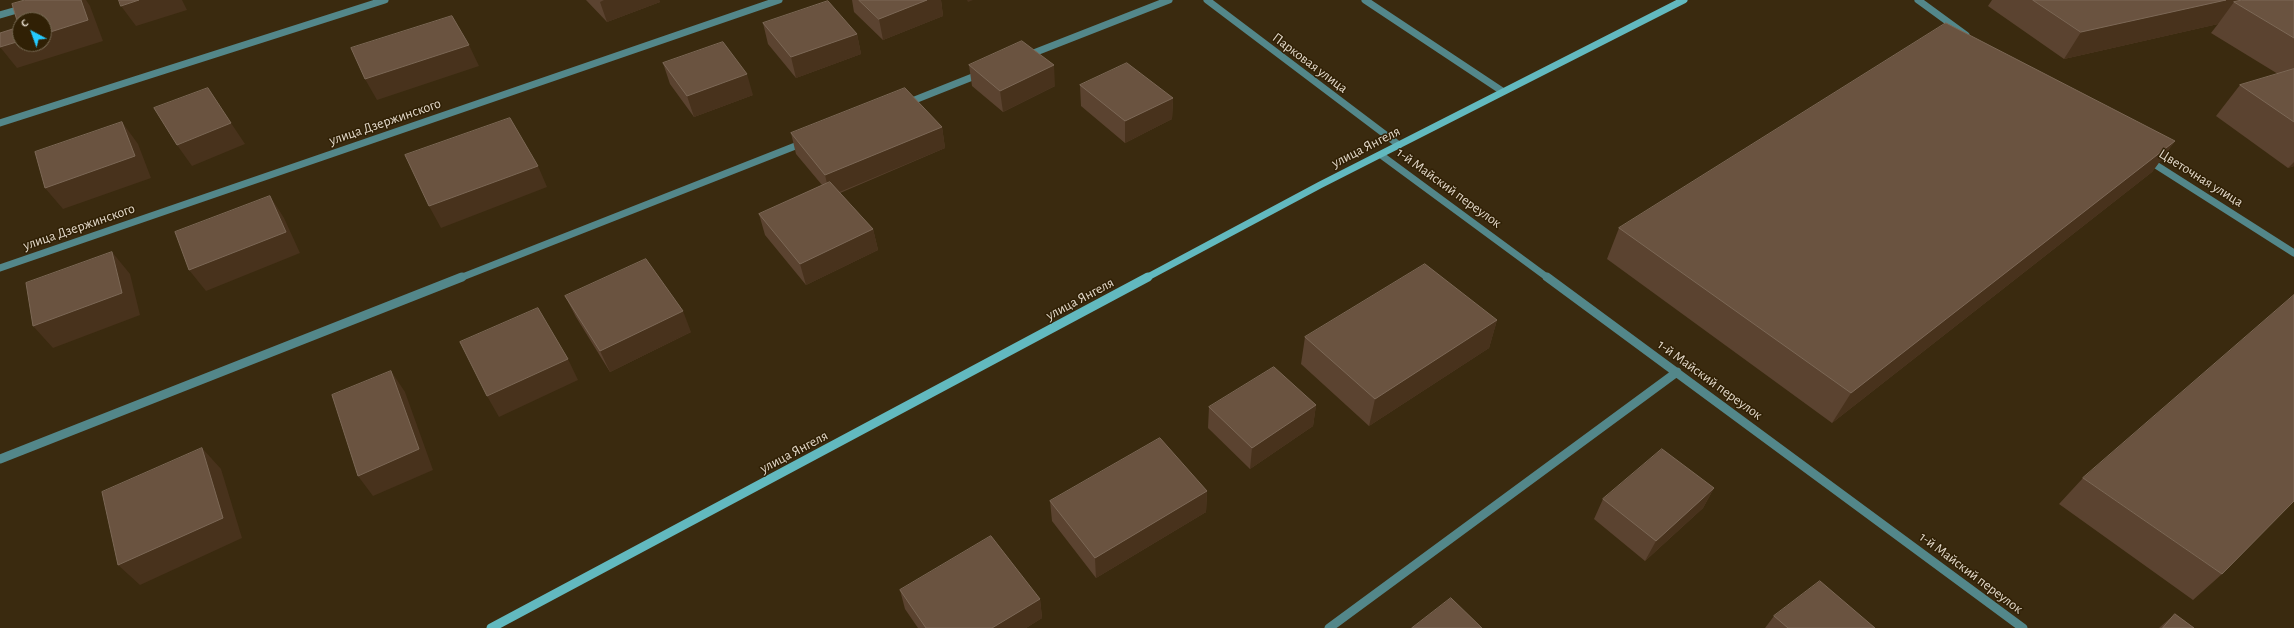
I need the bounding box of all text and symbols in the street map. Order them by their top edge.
north arrow [12,12,52,52]
text: С [19,17,30,29]
street label: Парковая улица [1269,29,1351,97]
street label: улица Дзержинского [327,95,443,149]
street label: улица Янгеля [1329,123,1403,171]
street label: 1-й Майский переулок [1393,144,1505,232]
street label: Цветочная улица [2156,145,2246,211]
street label: улица Дзержинского [21,200,137,254]
street label: улица Янгеля [1043,274,1117,324]
street label: 1-й Майский переулок [1654,336,1766,424]
street label: улица Янгеля [757,427,831,477]
street label: 1-й Майский переулок [1916,529,2026,617]

